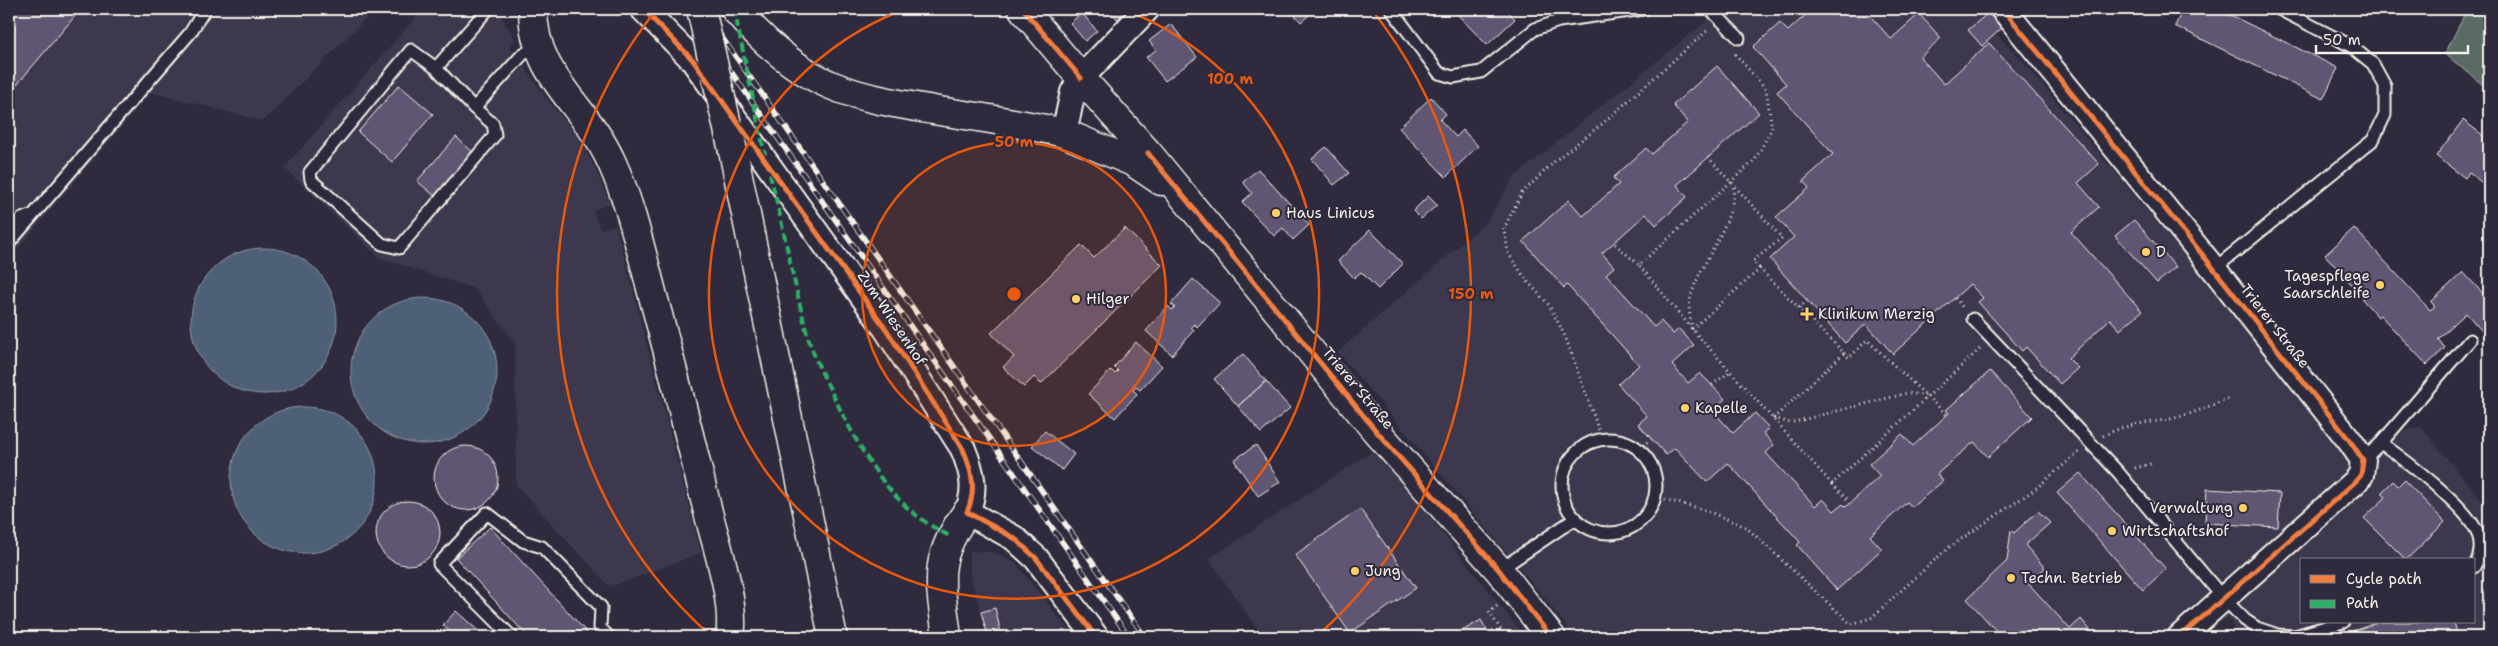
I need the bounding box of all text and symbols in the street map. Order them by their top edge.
scale bar [2316,22,2468,54]
text: 50 m [2323,30,2361,50]
text: 100 m [1207,69,1253,89]
text: 50 m [995,132,1034,152]
place label: Haus Linicus [1286,203,1375,223]
marker: Haus Linicus [1270,207,1282,219]
place label: D [2156,242,2166,262]
marker: D [2140,246,2152,258]
place label: Tagespflege Saarschleife [2283,266,2370,303]
street label: Zum Wiesenhof [853,267,931,370]
marker: Tagespflege Saarschleife [2374,279,2386,291]
street label: Trierer Straße [2236,280,2314,372]
text: 150 m [1448,284,1494,304]
centre of rings [1005,285,1023,303]
place label: Hilger [1086,289,1130,309]
marker: Hilger [1070,293,1082,305]
place label: Klinikum Merzig [1818,304,1935,324]
marker: Klinikum Merzig [1800,307,1814,321]
street label: Trierer Straße [1318,343,1398,433]
place label: Kapelle [1695,398,1748,418]
marker: Kapelle [1679,402,1691,414]
place label: Verwaltung [2149,498,2233,518]
marker: Verwaltung [2237,502,2249,514]
place label: Wirtschaftshof [2122,521,2230,541]
marker: Wirtschaftshof [2106,525,2118,537]
legend [2300,558,2476,624]
place label: Jung [1365,561,1401,581]
marker: Jung [1349,565,1361,577]
place label: Techn. Betrieb [2021,568,2122,588]
text: Cycle path [2346,569,2422,589]
marker: Techn. Betrieb [2005,572,2017,584]
text: Path [2346,593,2379,613]

